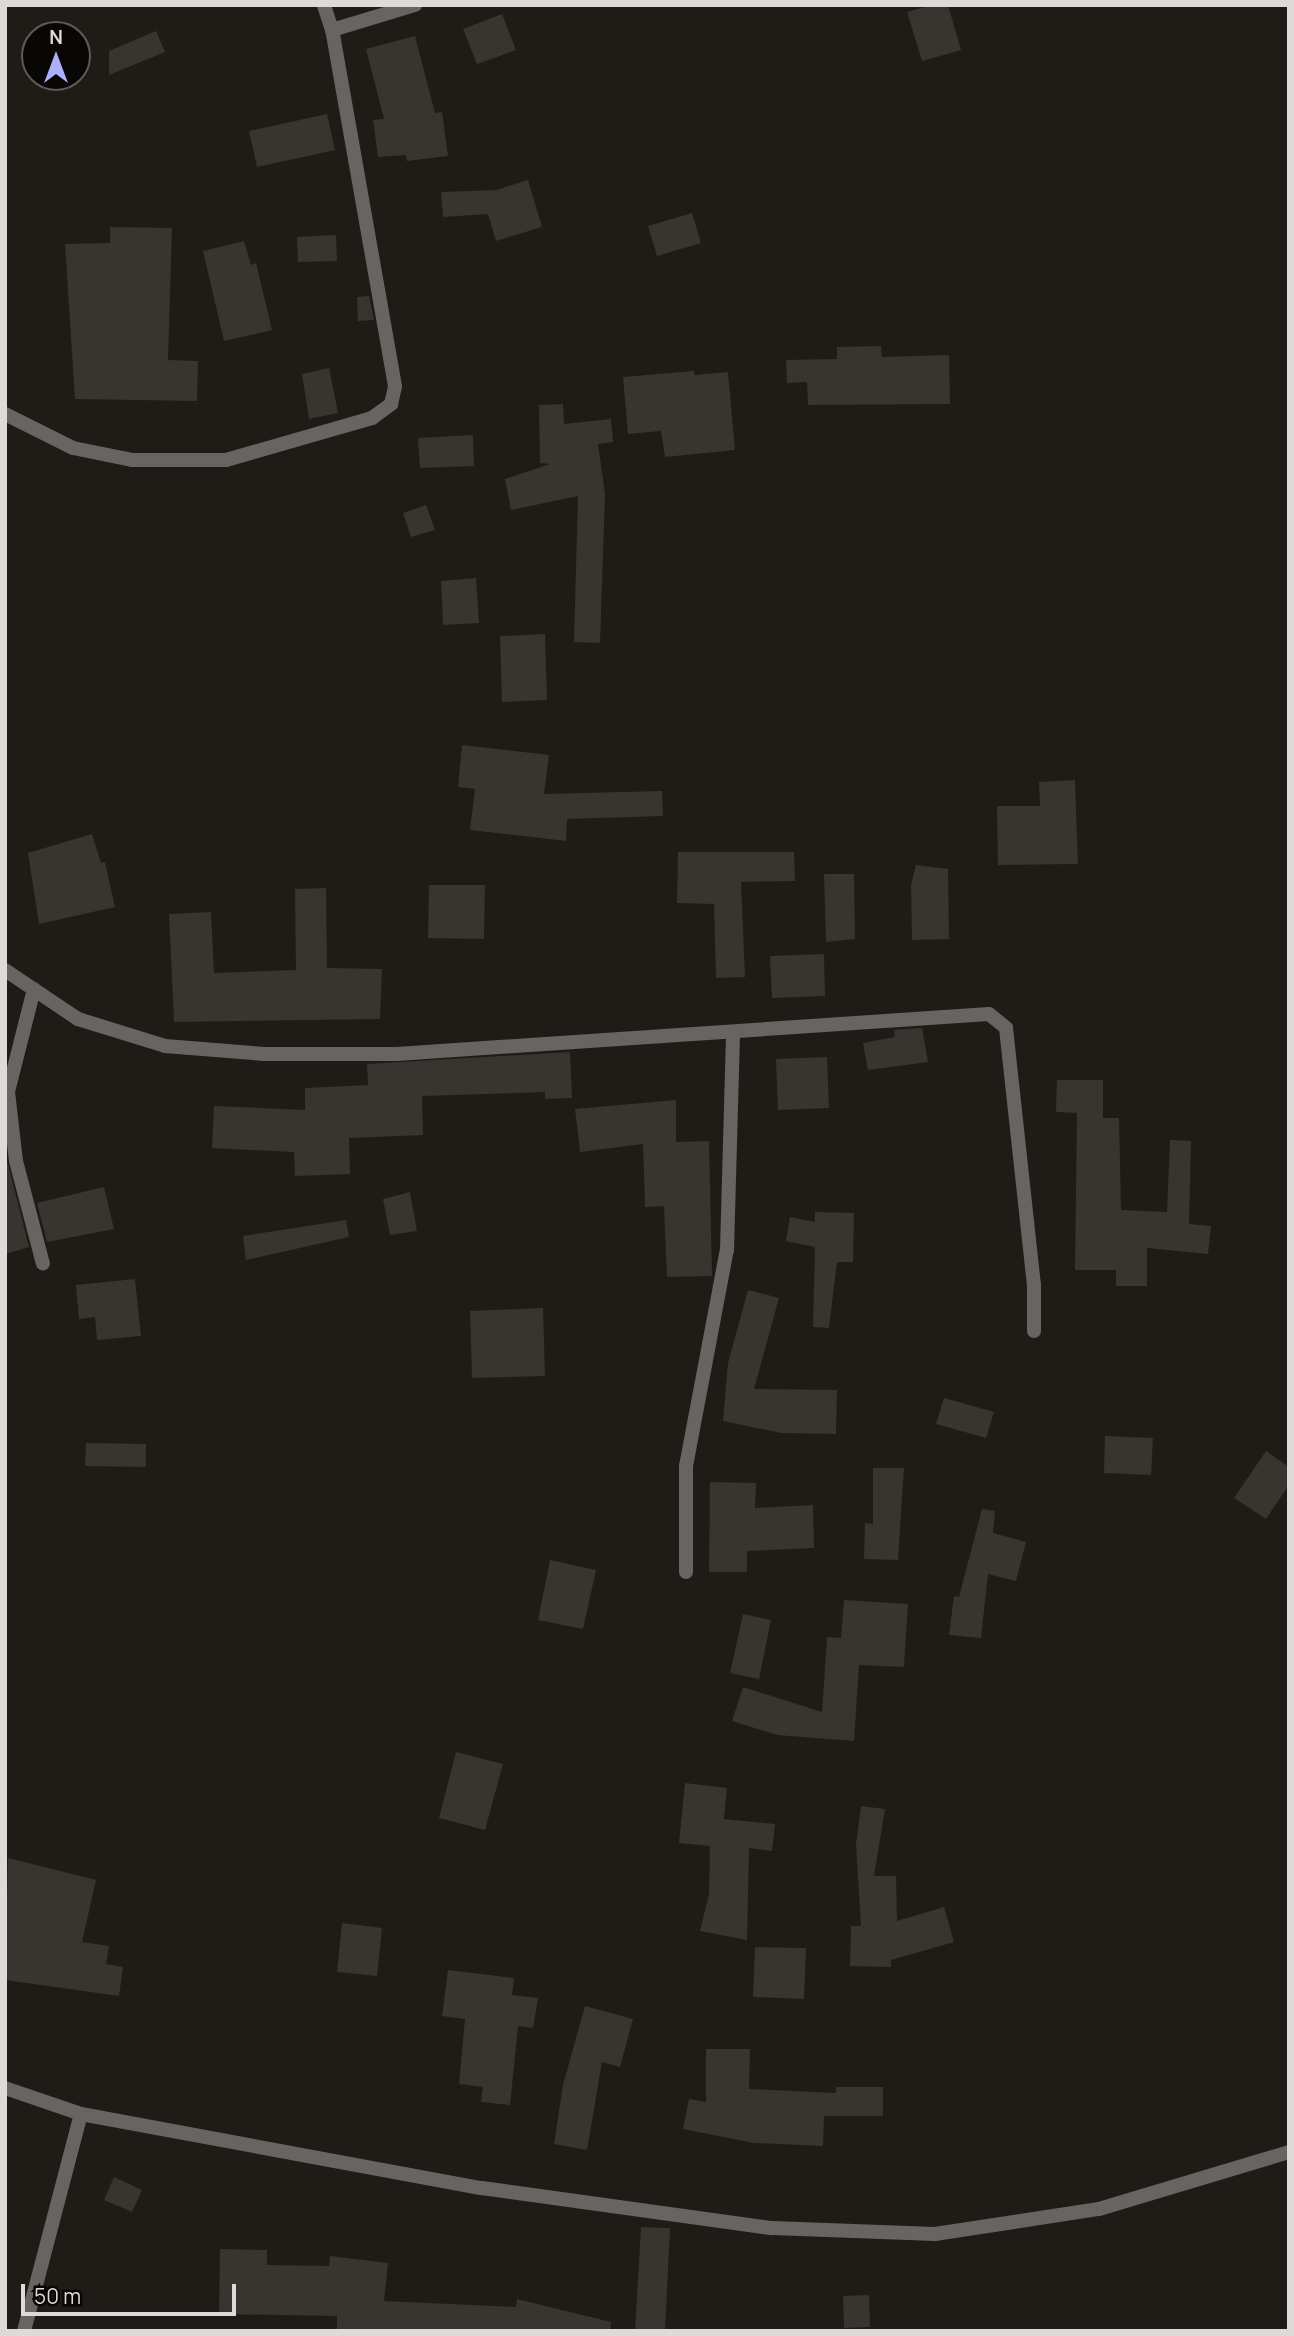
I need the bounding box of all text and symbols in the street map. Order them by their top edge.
north arrow [21,21,91,91]
text: N [49,24,63,50]
scale bar [24,2270,240,2314]
text: 50 m [34,2282,81,2310]

